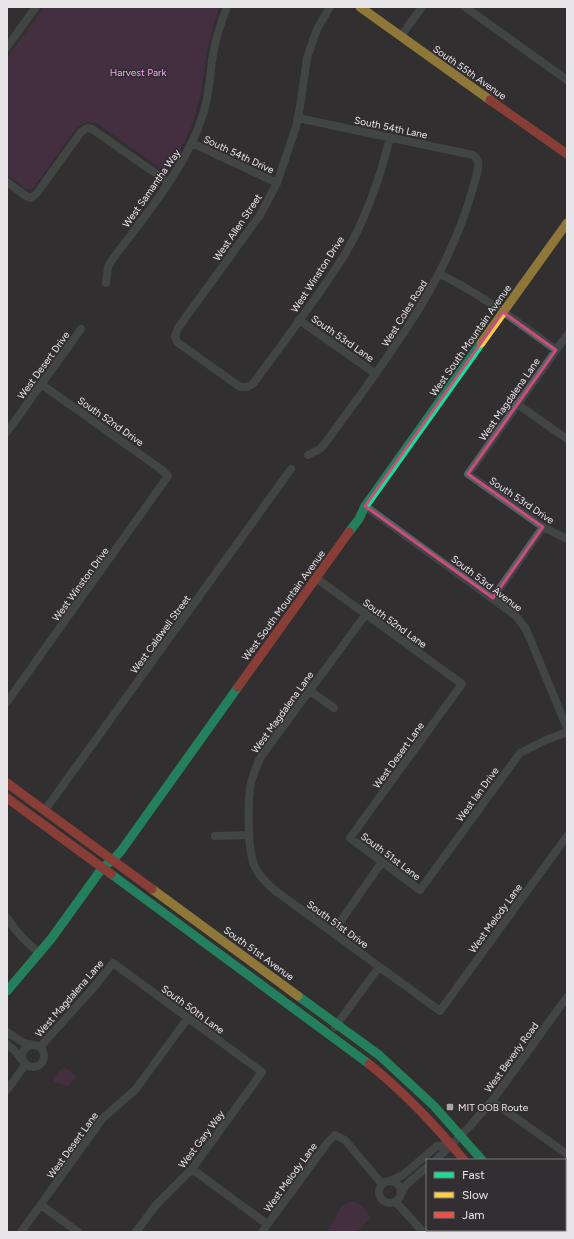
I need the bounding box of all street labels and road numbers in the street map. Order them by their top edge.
street label: South 55th Avenue [431,42,509,103]
street label: South 54th Lane [353,113,429,142]
street label: South 54th Drive [201,132,277,177]
street label: West Samantha Way [120,146,184,230]
street label: West Allen Street [210,191,265,263]
street label: West Winston Drive [288,233,347,315]
street label: West Coles Road [379,277,430,349]
street label: West South Mountain Avenue [427,281,514,399]
street label: South 53rd Lane [309,312,377,365]
street label: West Desert Drive [14,328,73,402]
street label: West Magdalena Lane [476,355,543,443]
street label: South 52nd Drive [75,394,147,449]
street label: South 53rd Drive [487,474,557,527]
street label: West Winston Drive [49,544,112,624]
street label: West South Mountain Avenue [239,547,328,663]
street label: South 53rd Avenue [448,552,525,615]
street label: West Caldwell Street [128,592,193,676]
street label: South 52nd Lane [360,596,430,651]
street label: West Magdalena Lane [248,668,317,756]
street label: West Desert Lane [370,719,427,791]
street label: West Ian Drive [453,764,502,824]
street label: South 51st Lane [358,830,424,883]
street label: West Melody Lane [466,881,525,955]
street label: South 51st Drive [304,898,372,952]
street label: South 51st Avenue [221,923,297,984]
street label: West Magdalena Lane [32,957,107,1040]
street label: South 50th Lane [159,982,227,1037]
street label: West Beverly Road [481,1019,541,1095]
street label: West Gary Way [175,1107,228,1171]
street label: West Desert Lane [44,1109,101,1181]
street label: West Melody Lane [261,1140,320,1214]

